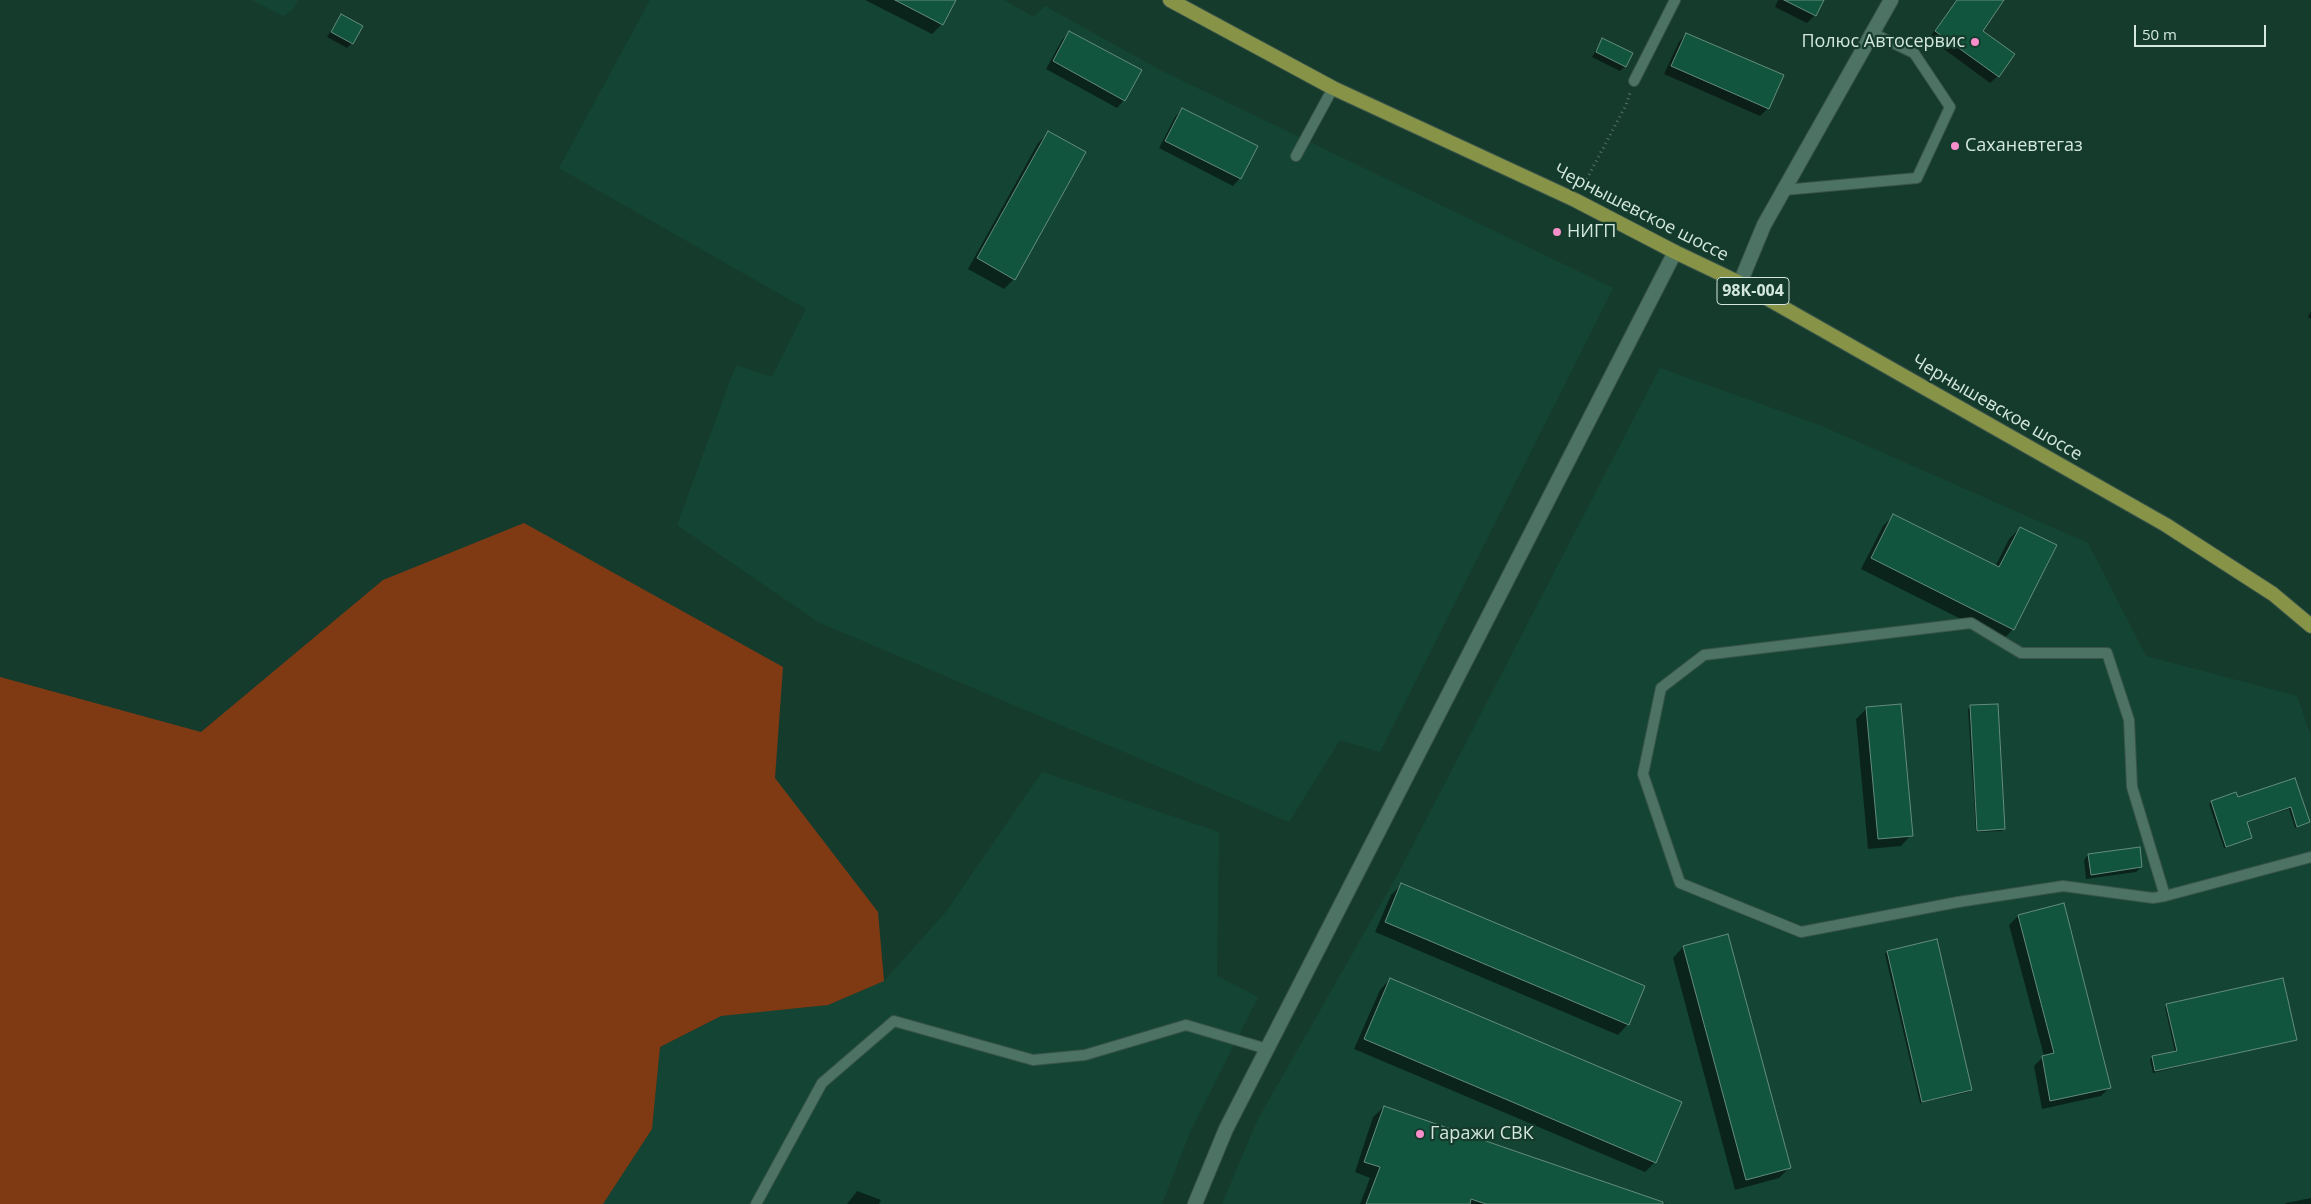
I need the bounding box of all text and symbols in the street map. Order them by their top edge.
scale bar [2136,15,2268,47]
text: 50 m [2142,24,2177,44]
place label: Полюс Автосервис [1801,31,1965,53]
marker: Полюс Автосервис [1969,36,1981,48]
place label: Саханевтегаз [1965,135,2083,157]
marker: Саханевтегаз [1949,140,1961,152]
street label: Чернышевское шоссе [1550,160,1732,266]
place label: НИГП [1567,221,1616,243]
marker: НИГП [1551,226,1563,238]
road number: 98К-004 [1717,278,1789,304]
street label: Чернышевское шоссе [1908,350,2086,466]
place label: Гаражи СВК [1430,1123,1534,1145]
marker: Гаражи СВК [1414,1128,1426,1140]

